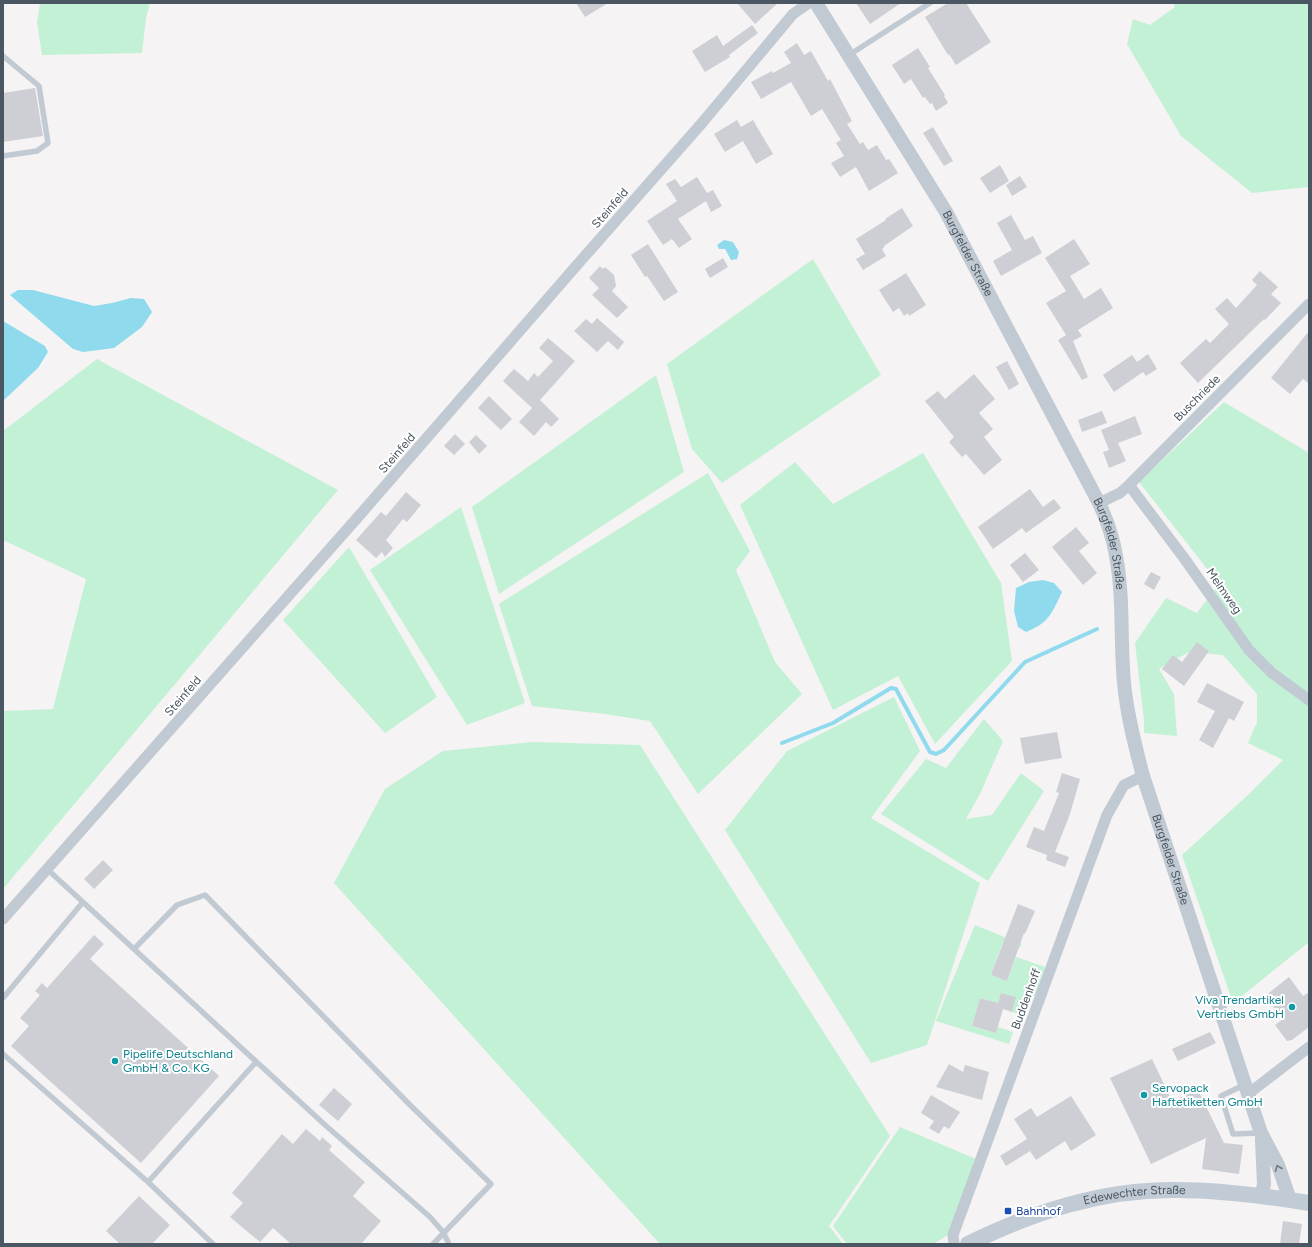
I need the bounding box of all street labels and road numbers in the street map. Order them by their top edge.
street label: Steinfeld [589,185,631,231]
street label: Burgfelder Straße [940,208,996,299]
street label: Buschriede [1171,372,1223,424]
street label: Steinfeld [376,430,418,476]
street label: Burgfelder Straße [1090,495,1127,590]
street label: Melmweg [1203,566,1245,616]
street label: Steinfeld [162,673,204,719]
street label: Burgfelder Straße [1149,812,1192,907]
street label: Buddenhoff [1009,966,1044,1031]
street label: Edewechter Straße [1082,1183,1186,1208]

